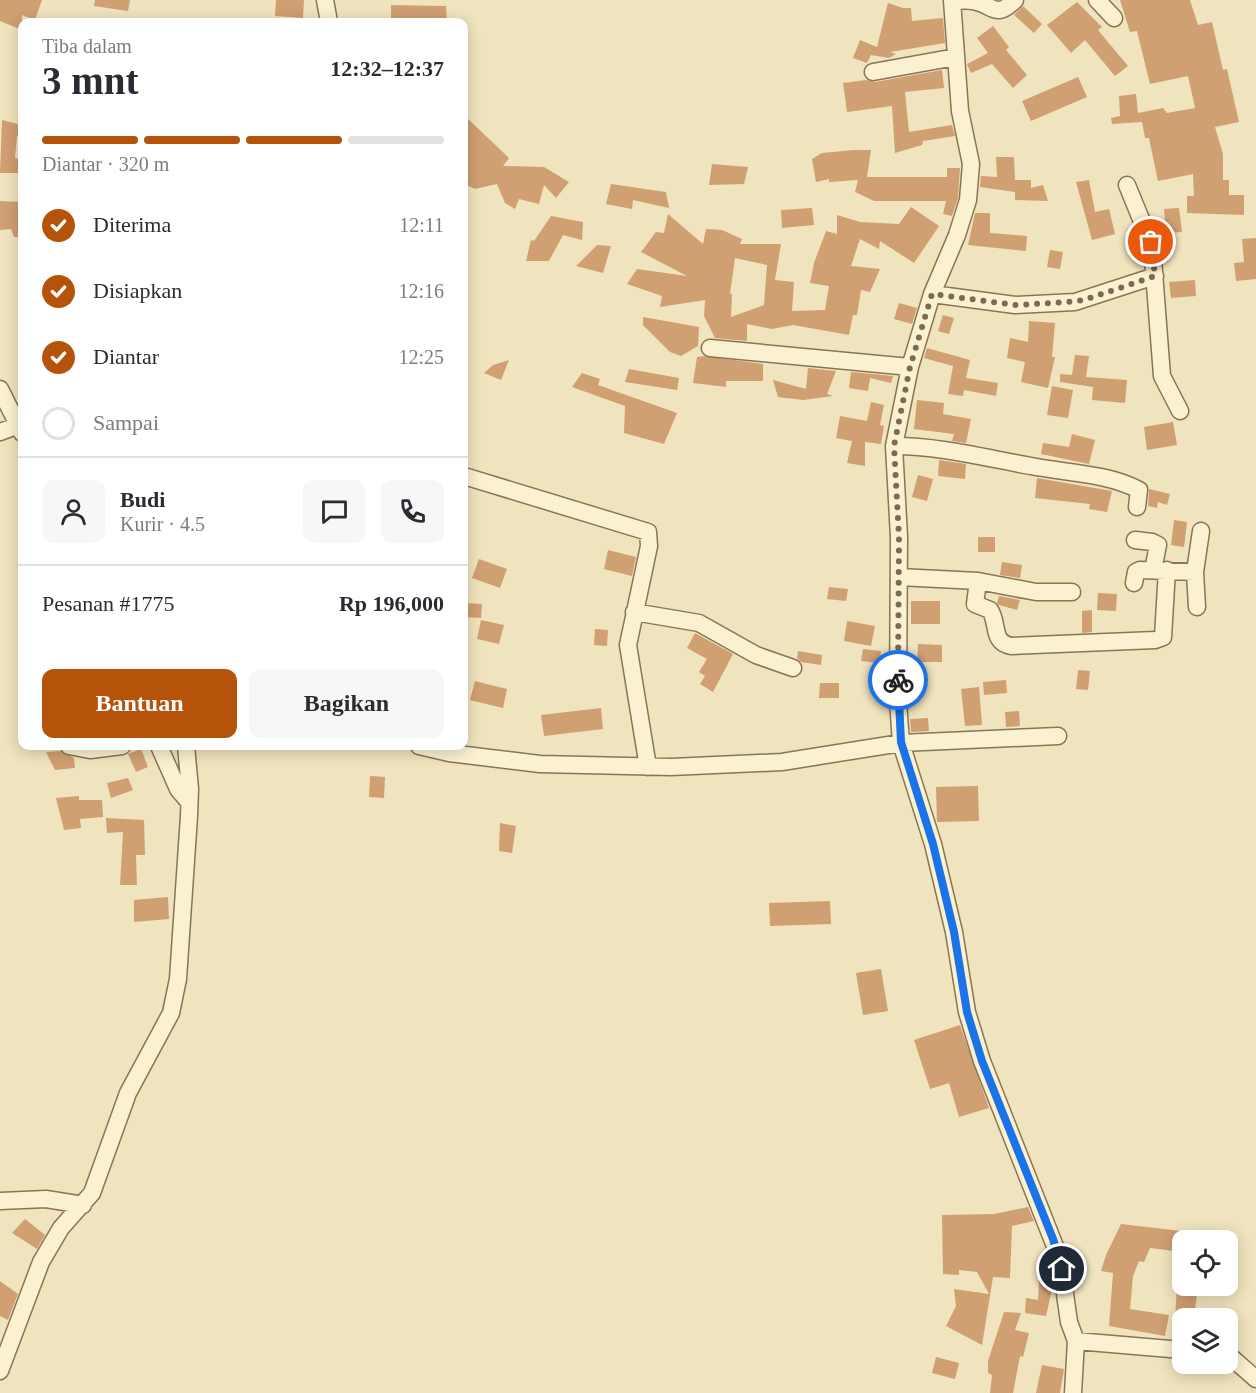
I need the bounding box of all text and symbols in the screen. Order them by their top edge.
text: Tiba dalam [42,35,132,57]
text: 12:32–12:37 [330,56,444,81]
text: 3 mnt [42,59,138,102]
text: Diantar · 320 m [42,153,169,175]
icon: check [42,209,75,242]
text: Diterima [93,212,171,237]
text: 12:11 [399,214,444,236]
pin [1125,216,1176,267]
icon: bag [1134,225,1167,258]
icon: check [42,275,75,308]
text: Disiapkan [93,278,182,303]
text: 12:16 [398,280,444,302]
icon: check [42,341,75,374]
text: Diantar [93,344,159,369]
text: 12:25 [398,346,444,368]
text: Sampai [93,410,159,435]
button: person [42,480,105,543]
button: chat [303,480,366,543]
button: phone [381,480,444,543]
text: Budi [120,487,165,512]
text: Kurir · 4.5 [120,513,205,535]
text: Pesanan #1775 [42,591,175,616]
text: Rp 196,000 [339,591,444,616]
courier [868,650,928,710]
icon: bike [882,664,915,697]
button: Bantuan [42,669,237,738]
button: Bagikan [249,669,444,738]
map controls [1172,1230,1238,1374]
button: locate [1172,1230,1238,1296]
pin [1036,1243,1087,1294]
icon: home [1045,1252,1078,1285]
button: layers [1172,1308,1238,1374]

